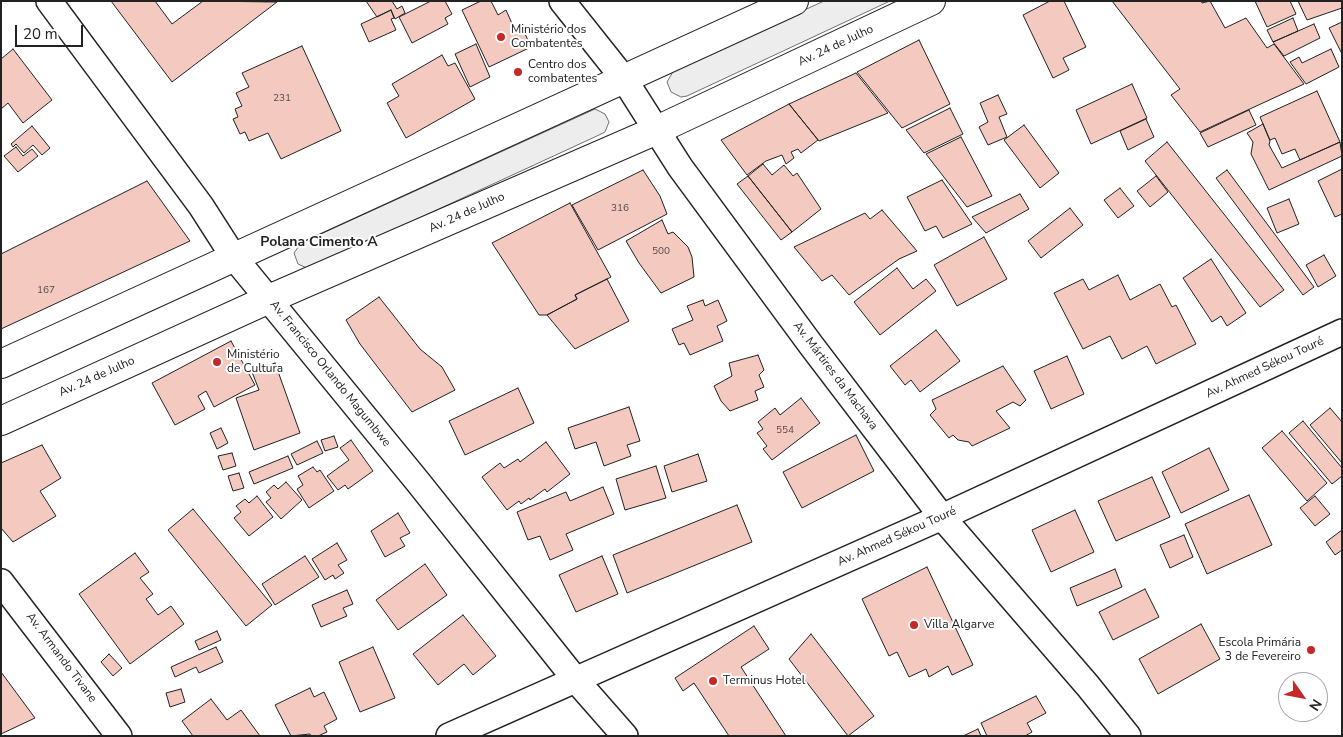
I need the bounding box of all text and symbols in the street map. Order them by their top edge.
scale bar [18,15,85,47]
street label: Av. 24 de Julho [796,22,876,70]
place label: Ministério dos Combatentes [511,23,586,51]
text: 20 m [23,24,58,44]
marker: Ministério dos Combatentes [495,31,507,43]
place label: Centro dos combatentes [528,58,597,86]
marker: Centro dos combatentes [512,66,524,78]
house number: 231 [273,93,291,105]
street label: Av. 24 de Julho [427,190,507,236]
house number: 316 [611,203,629,215]
district label: Polana Cimento A [260,235,378,251]
house number: 500 [652,246,670,258]
house number: 167 [37,285,55,297]
street label: Av. Francisco Orlando Magumbwe [267,298,393,450]
street label: Av. Mártires da Machava [790,319,880,433]
street label: Av. Ahmed Sékou Touré [1204,334,1326,402]
place label: Ministério de Cultura [227,348,283,376]
street label: Av. 24 de Julho [57,354,137,400]
marker: Ministério de Cultura [211,356,223,368]
house number: 554 [776,425,794,437]
street label: Av. Ahmed Sékou Touré [835,504,959,570]
street label: Av. Armando Tivane [23,610,99,706]
place label: Villa Algarve [924,618,994,632]
marker: Villa Algarve [908,619,920,631]
place label: Escola Primária 3 de Fevereiro [1219,636,1301,664]
marker: Escola Primária 3 de Fevereiro [1305,644,1317,656]
north arrow [1278,672,1328,722]
place label: Terminus Hotel [723,674,805,688]
marker: Terminus Hotel [707,675,719,687]
text: N [1304,695,1326,714]

